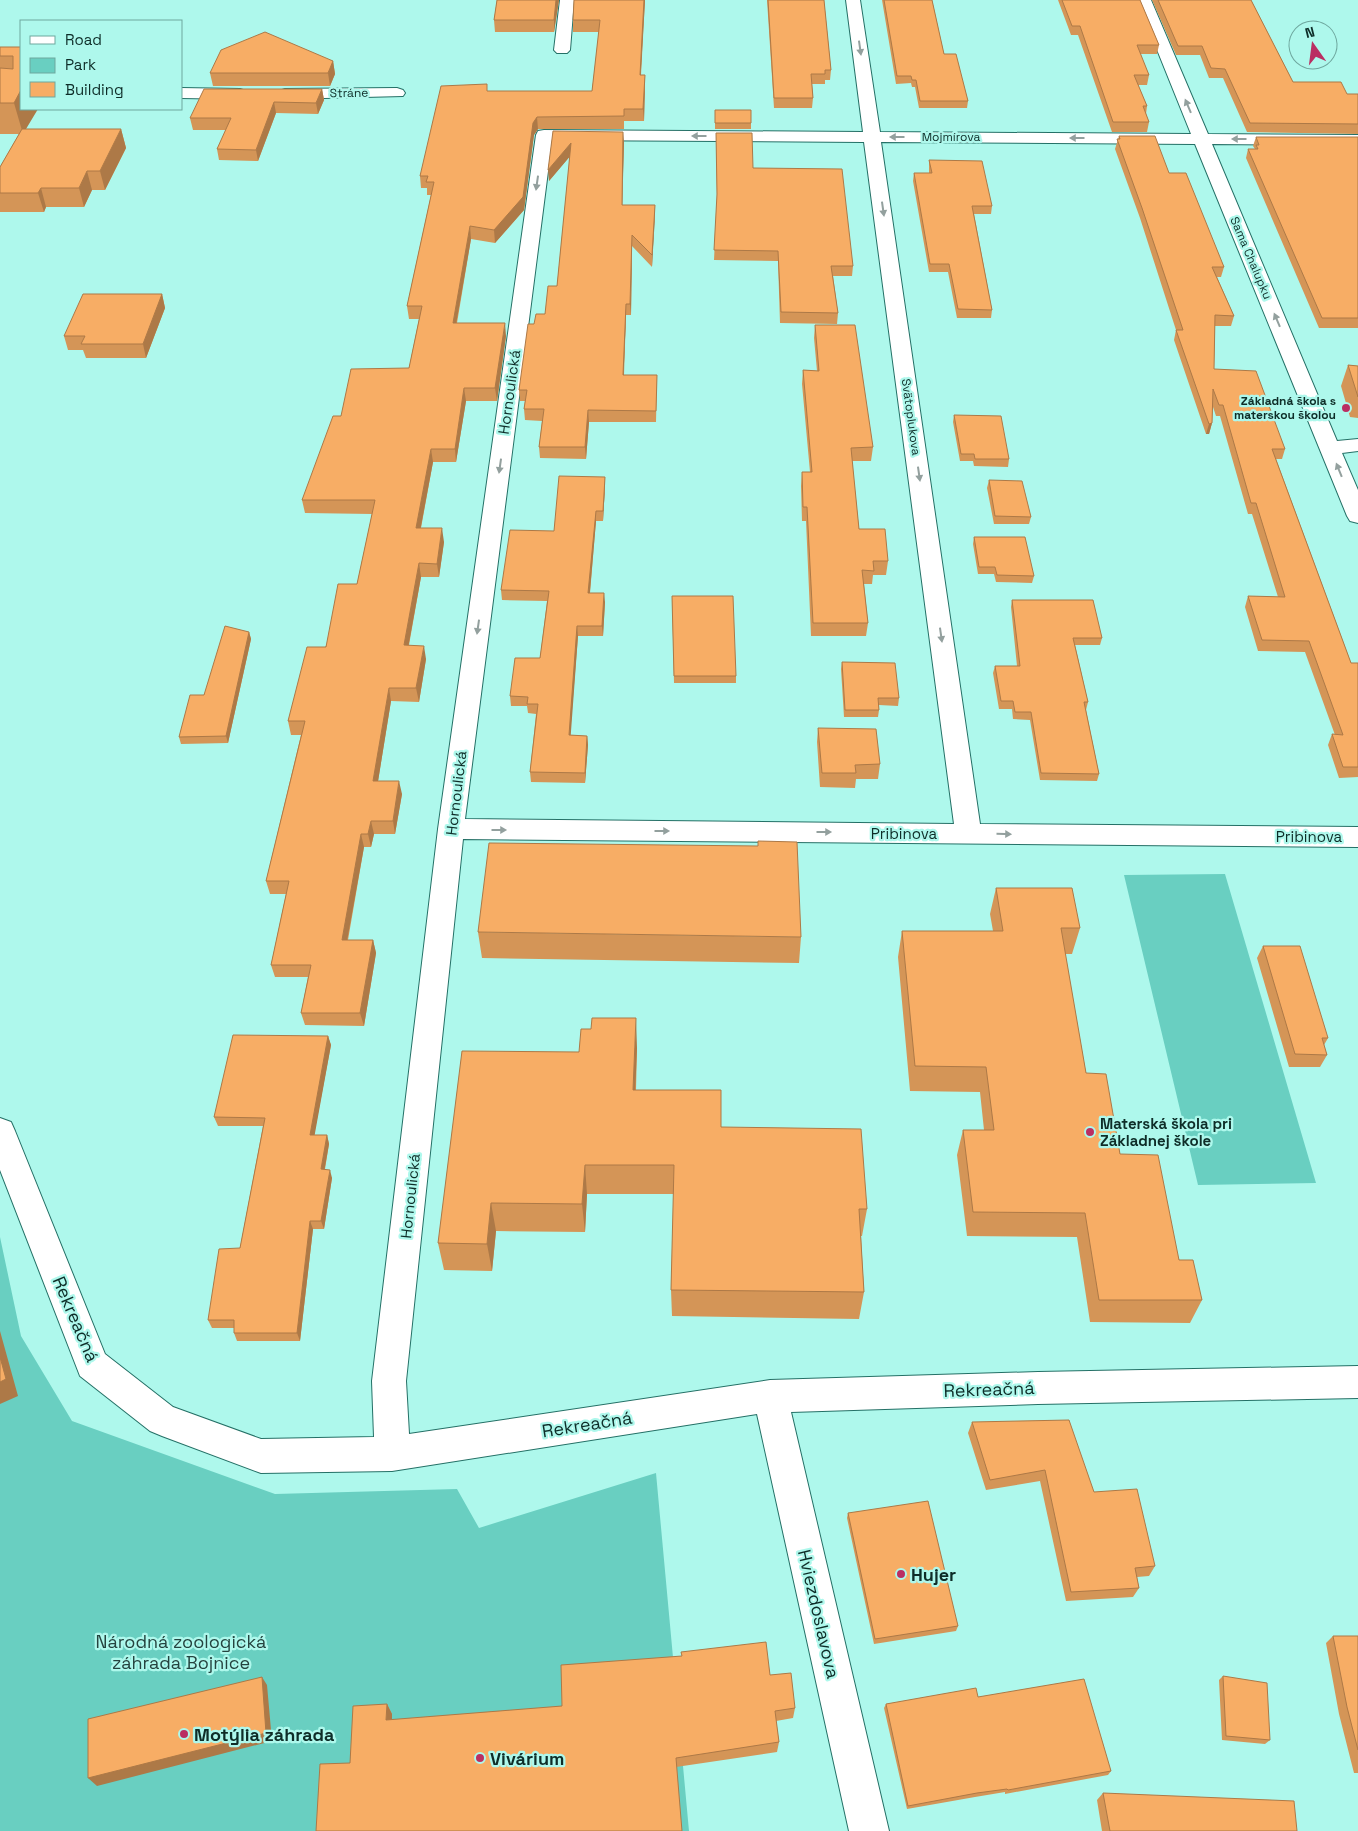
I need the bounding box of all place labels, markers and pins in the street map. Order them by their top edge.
place label: Základná škola s materskou školou [1234,393,1336,423]
marker: Základná škola s materskou školou [1340,402,1352,414]
place label: Materská škola pri Základnej škole [1100,1114,1232,1150]
marker: Materská škola pri Základnej škole [1084,1126,1096,1138]
place label: Hujer [911,1563,956,1586]
marker: Hujer [895,1568,907,1580]
place label: Motýlia záhrada [194,1723,335,1746]
marker: Motýlia záhrada [178,1728,190,1740]
place label: Vivárium [490,1747,564,1770]
marker: Vivárium [474,1752,486,1764]

